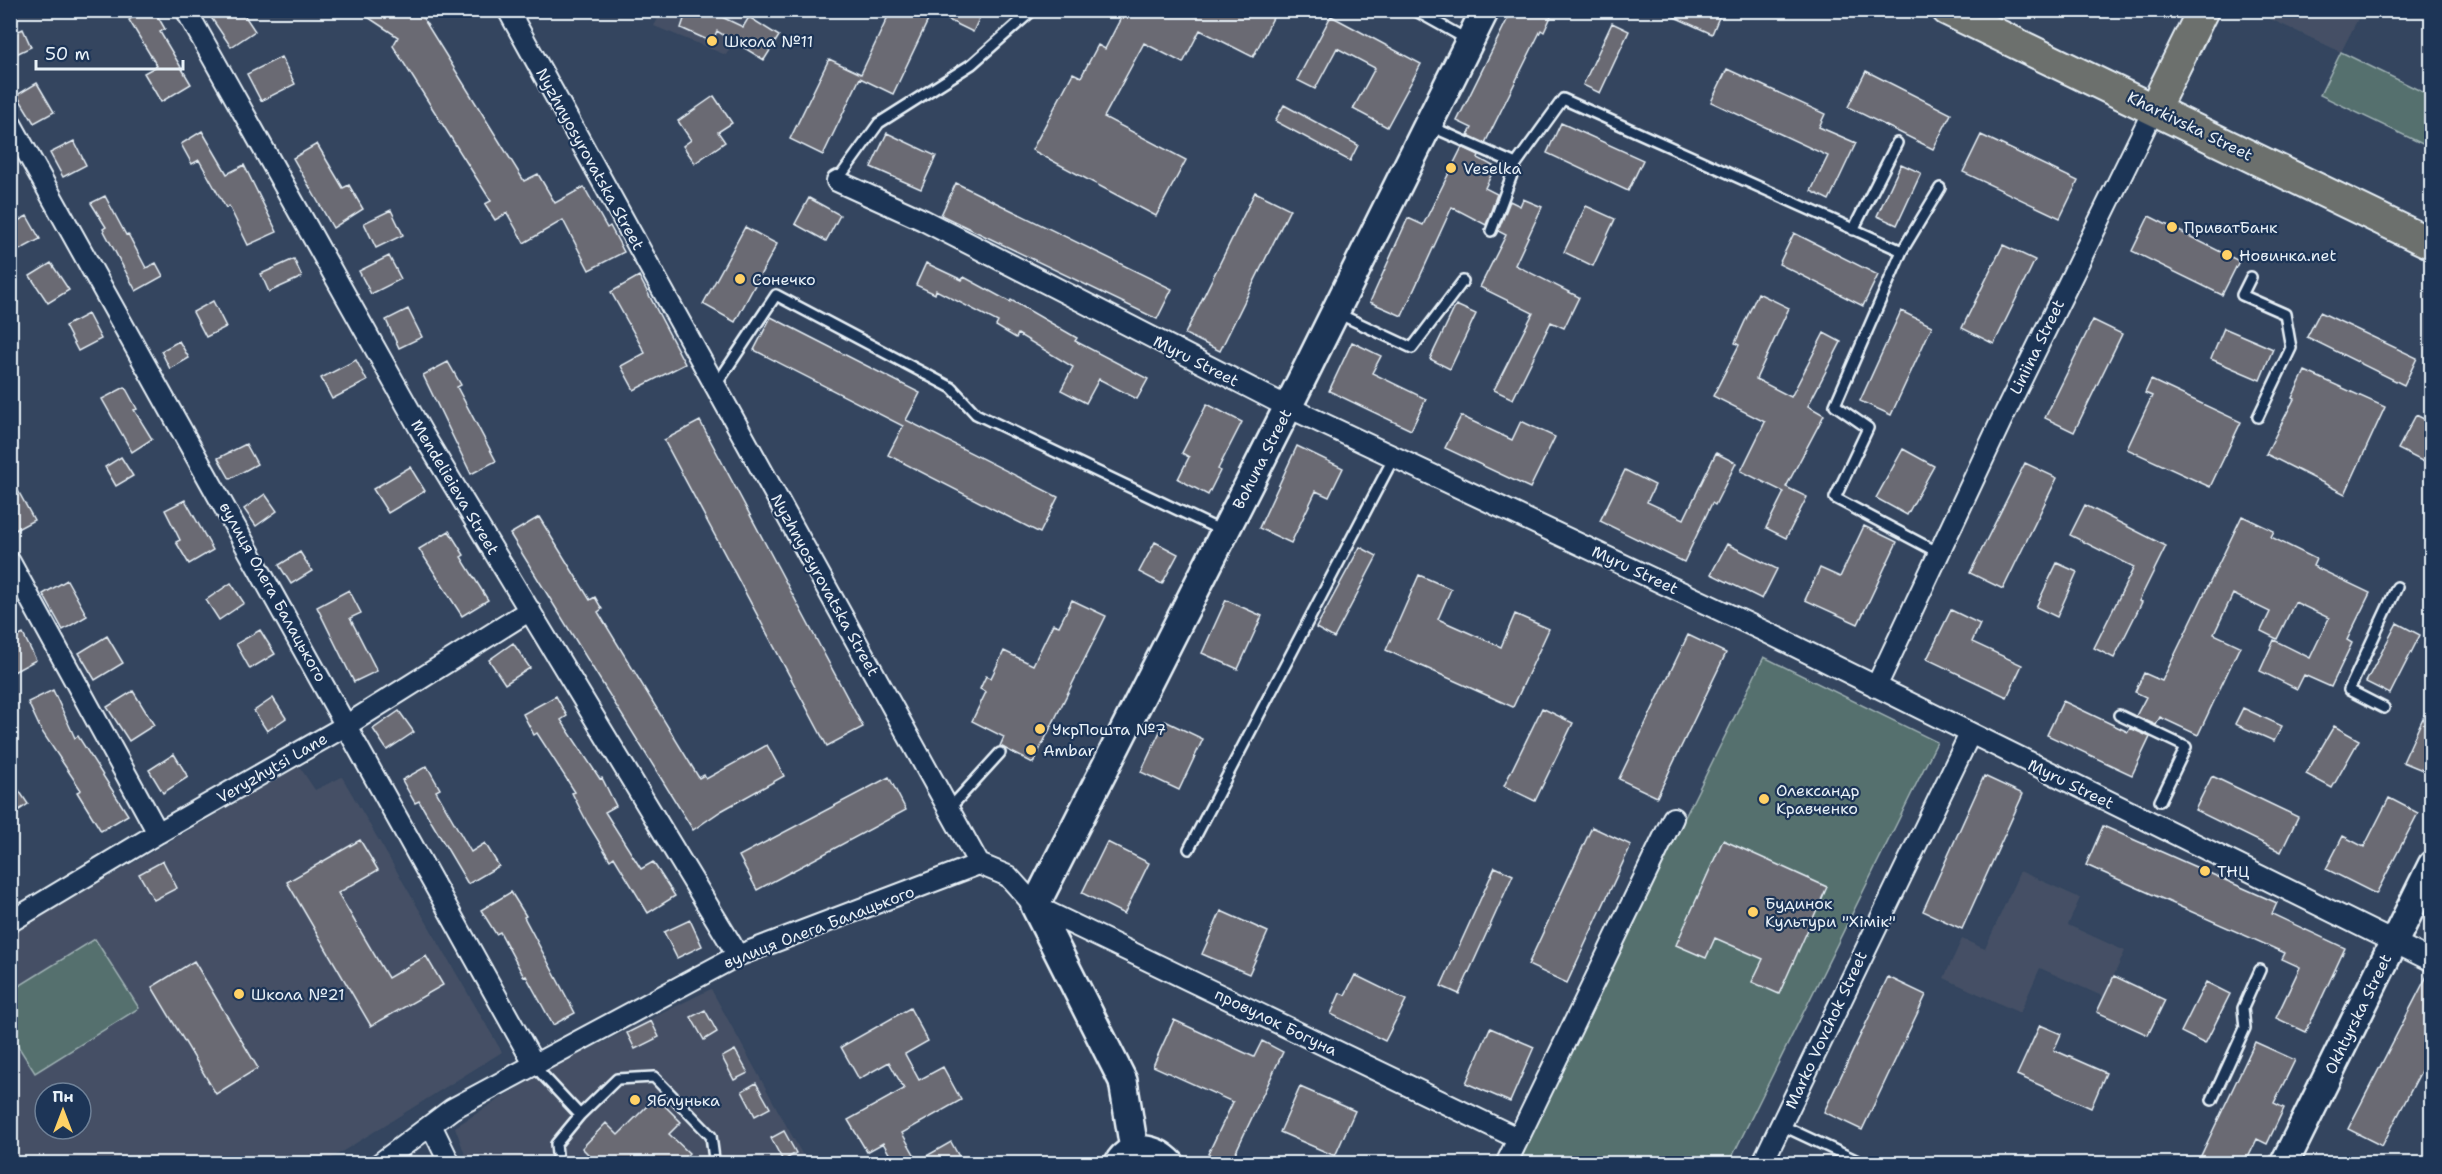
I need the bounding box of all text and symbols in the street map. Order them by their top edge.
place label: Школа №11 [724,31,813,52]
scale bar [36,33,183,71]
marker: Школа №11 [705,34,719,48]
text: 50 m [45,42,90,66]
street label: Nyzhnyosyrovatska Street [531,64,649,254]
street label: Kharkivska Street [2124,87,2256,165]
place label: Veselka [1463,158,1522,179]
marker: Veselka [1444,161,1458,175]
place label: ПриватБанк [2184,217,2278,238]
marker: ПриватБанк [2165,220,2179,234]
place label: Новинка.net [2239,245,2336,266]
marker: Новинка.net [2220,248,2234,262]
place label: Сонечко [752,269,816,290]
marker: Сонечко [733,272,747,286]
street label: Liniina Street [2005,296,2069,398]
street label: Myru Street [1150,331,1242,391]
street label: Bohuna Street [1228,405,1296,513]
street label: Mendelieieva Street [406,415,504,559]
street label: Nyzhnyosyrovatska Street [766,490,884,680]
street label: вулиця Олега Балацького [215,498,331,686]
street label: Myru Street [1588,541,1682,599]
place label: УкрПошта №7 [1052,719,1166,740]
marker: УкрПошта №7 [1033,722,1047,736]
street label: Veryzhytsi Lane [213,728,331,808]
place label: Ambar [1043,740,1095,761]
marker: Ambar [1024,743,1038,757]
street label: Myru Street [2025,754,2117,814]
place label: Олександр Кравченко [1776,780,1859,819]
marker: Олександр Кравченко [1757,792,1771,806]
place label: ТНЦ [2217,861,2249,882]
marker: ТНЦ [2198,864,2212,878]
street label: вулиця Олега Балацького [721,881,917,973]
place label: Будинок Культури "Хімік" [1765,893,1896,932]
marker: Будинок Культури "Хімік" [1746,905,1760,919]
street label: Marko Vovchok Street [1780,948,1872,1112]
street label: Okhtyrska Street [2320,950,2396,1078]
street label: провулок Богуна [1211,983,1341,1061]
place label: Школа №21 [251,984,345,1005]
marker: Школа №21 [232,987,246,1001]
north arrow [33,1081,93,1141]
text: Пн [52,1086,74,1107]
place label: Яблунька [647,1090,720,1111]
marker: Яблунька [628,1093,642,1107]

